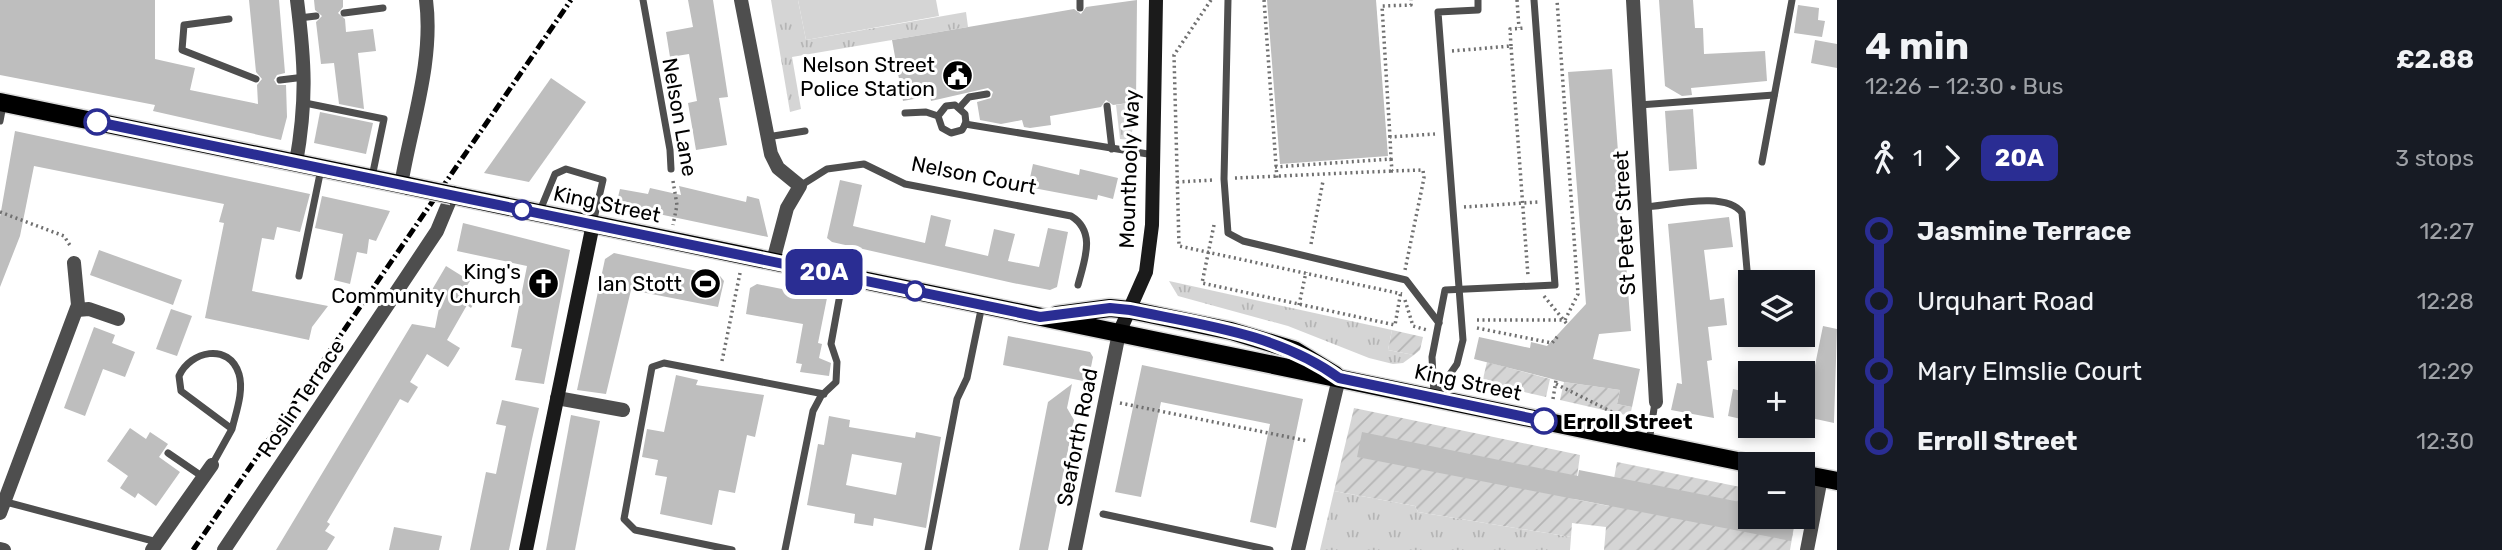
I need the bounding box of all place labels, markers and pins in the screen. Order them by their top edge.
place label: Nelson Street Police Station [800,52,935,101]
public building icon: Nelson Street Police Station [941,59,975,93]
unlabelled marker [84,109,110,135]
unlabelled marker [512,200,532,220]
place label: King's Community Church [331,259,521,308]
church icon: King's Community Church [527,266,561,300]
sports icon: Ian Stott [688,266,722,300]
place label: Ian Stott [597,271,682,296]
unlabelled marker [905,281,925,301]
marker: Erroll Street [1531,408,1557,434]
place label: Erroll Street [1563,409,1693,434]

